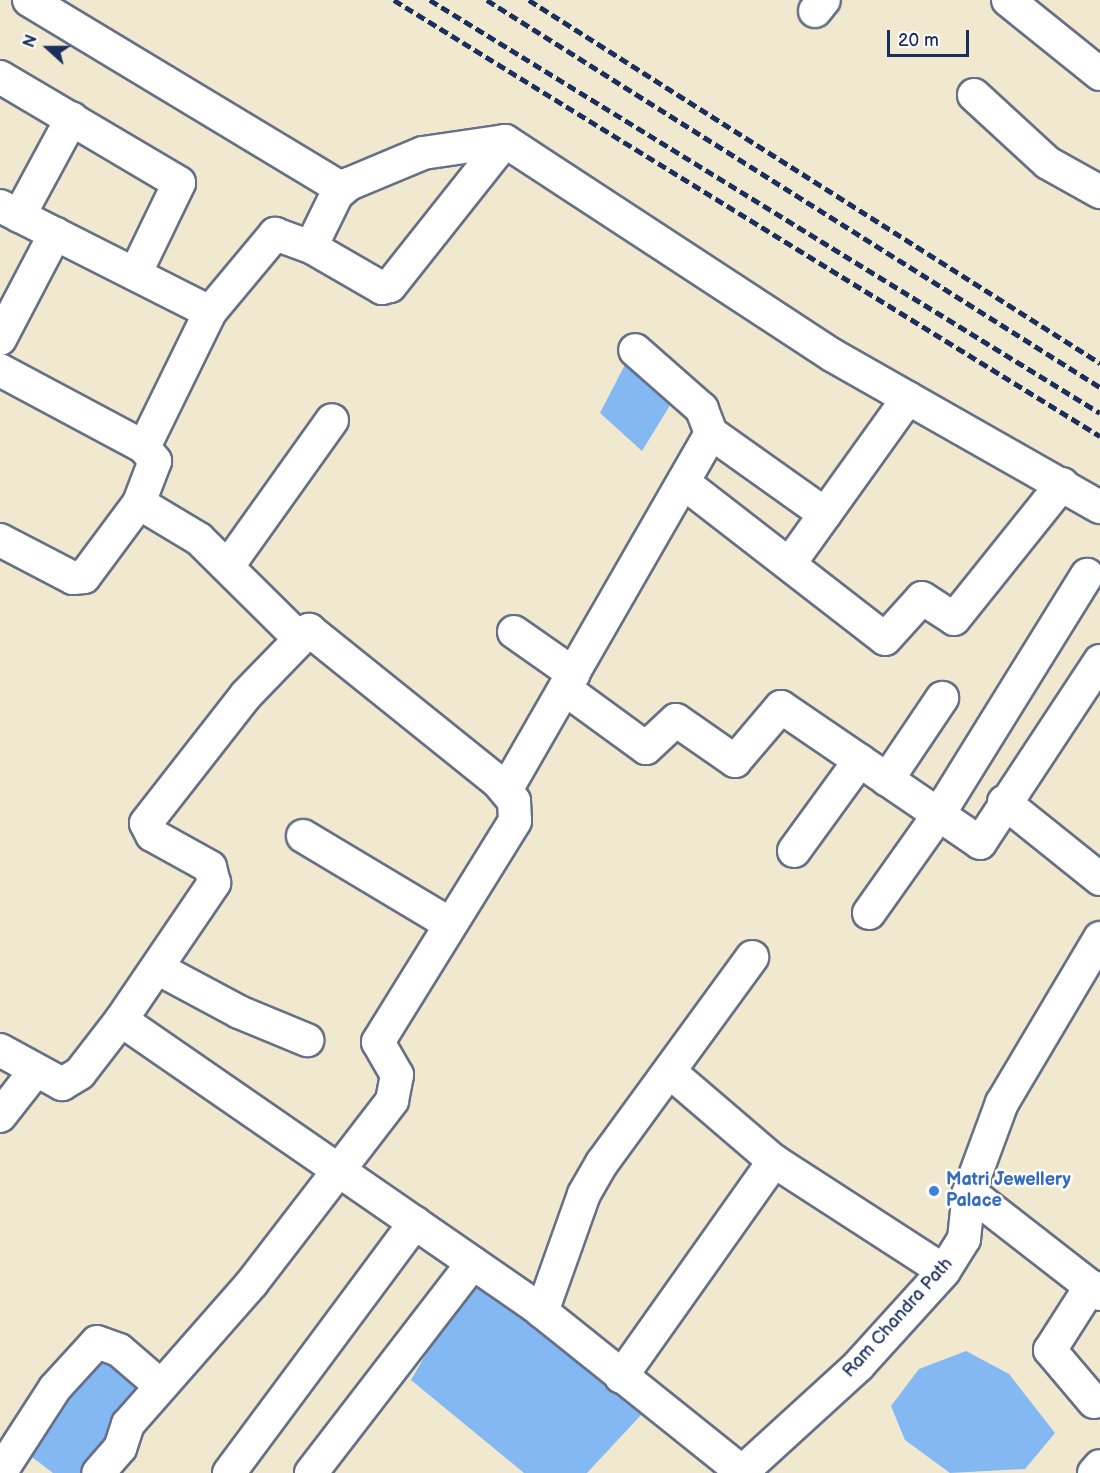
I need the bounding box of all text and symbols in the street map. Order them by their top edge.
north arrow [18,18,78,78]
scale bar [890,18,972,56]
text: 20 m [898,30,939,51]
text: N [20,32,42,50]
place label: Matri Jewellery Palace [946,1170,1071,1212]
marker: Matri Jewellery Palace [927,1184,941,1198]
street label: Ram Chandra Path [839,1254,957,1382]

